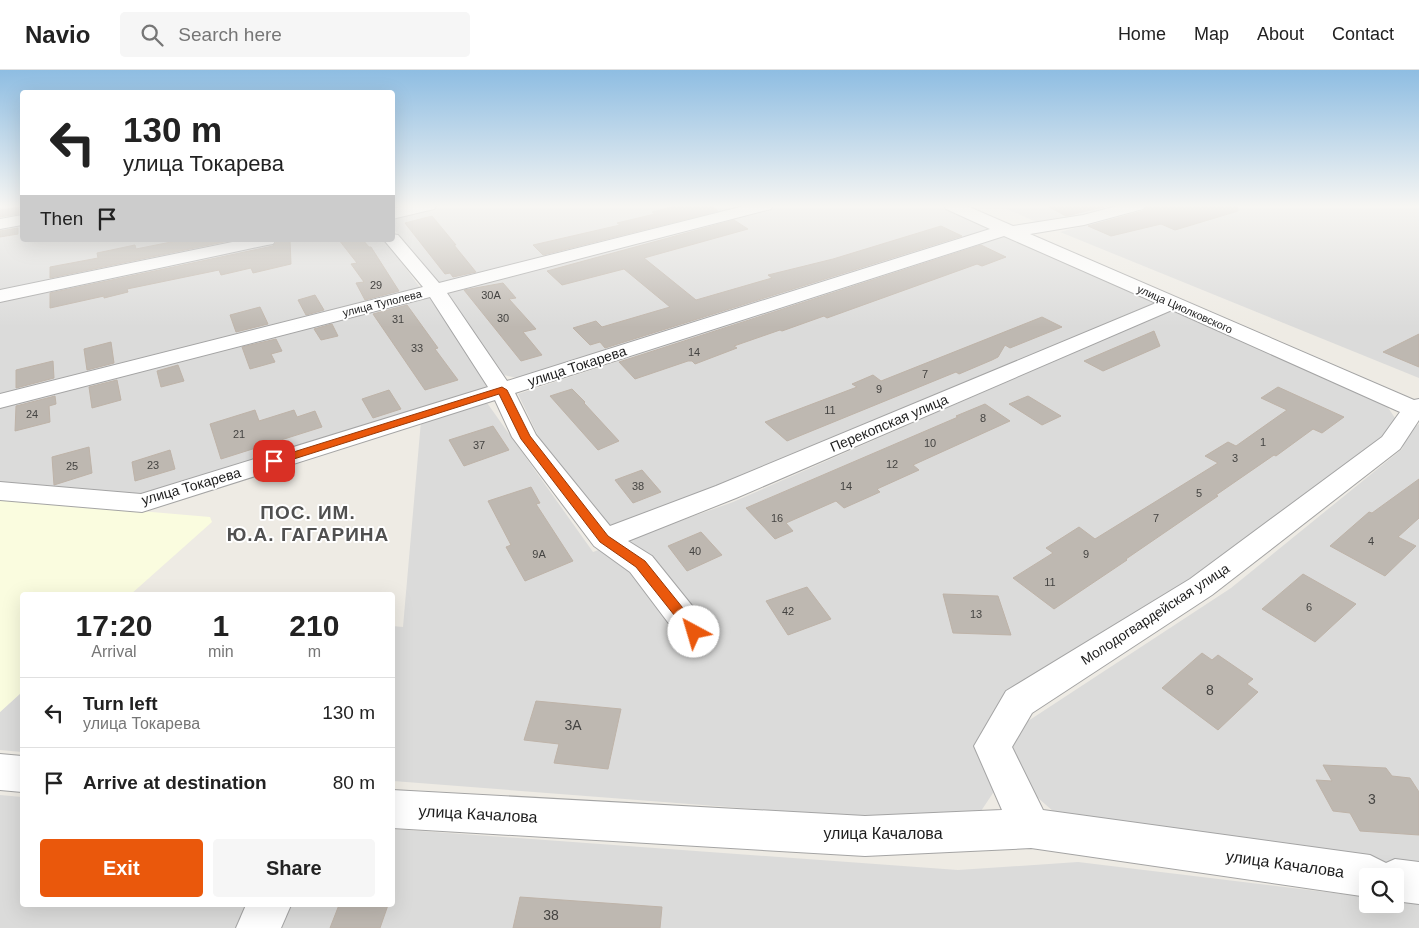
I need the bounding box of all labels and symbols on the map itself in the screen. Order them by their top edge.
house number: 29 [370,279,382,291]
street label: улица Циолковского [1135,283,1235,335]
street label: улица Туполева [341,287,424,319]
house number: 30А [481,289,501,301]
house number: 30 [497,312,509,324]
house number: 31 [392,313,404,325]
house number: 33 [411,342,423,354]
street label: улица Токарева [526,342,628,389]
house number: 14 [688,346,700,358]
house number: 7 [922,368,928,380]
house number: 9 [876,383,882,395]
street label: Перекопская улица [828,391,950,455]
house number: 11 [824,404,836,416]
house number: 24 [26,408,38,420]
house number: 8 [980,412,986,424]
house number: 21 [233,428,245,440]
house number: 1 [1260,436,1266,448]
house number: 10 [924,437,936,449]
house number: 37 [473,439,485,451]
pin [253,440,295,482]
house number: 3 [1232,452,1238,464]
house number: 12 [886,458,898,470]
house number: 23 [147,459,159,471]
house number: 25 [66,460,78,472]
street label: улица Токарева [140,464,243,508]
house number: 38 [632,480,644,492]
house number: 14 [840,480,852,492]
house number: 5 [1196,487,1202,499]
district label: ПОС. ИМ. Ю.А. ГАГАРИНА [227,502,389,545]
house number: 16 [771,512,783,524]
house number: 7 [1153,512,1159,524]
house number: 4 [1368,535,1374,547]
house number: 40 [689,545,701,557]
house number: 9А [532,548,546,560]
house number: 9 [1083,548,1089,560]
street label: Молодогвардейская улица [1078,560,1232,668]
house number: 11 [1044,576,1056,588]
house number: 6 [1306,601,1312,613]
position arrow [667,605,719,657]
house number: 42 [782,605,794,617]
house number: 13 [970,608,982,620]
house number: 8 [1206,682,1214,698]
house number: 3А [564,717,582,733]
house number: 3 [1368,791,1376,807]
street label: улица Качалова [418,802,538,826]
street label: улица Качалова [823,825,943,842]
street label: улица Качалова [1225,847,1345,881]
house number: 38 [543,907,559,923]

